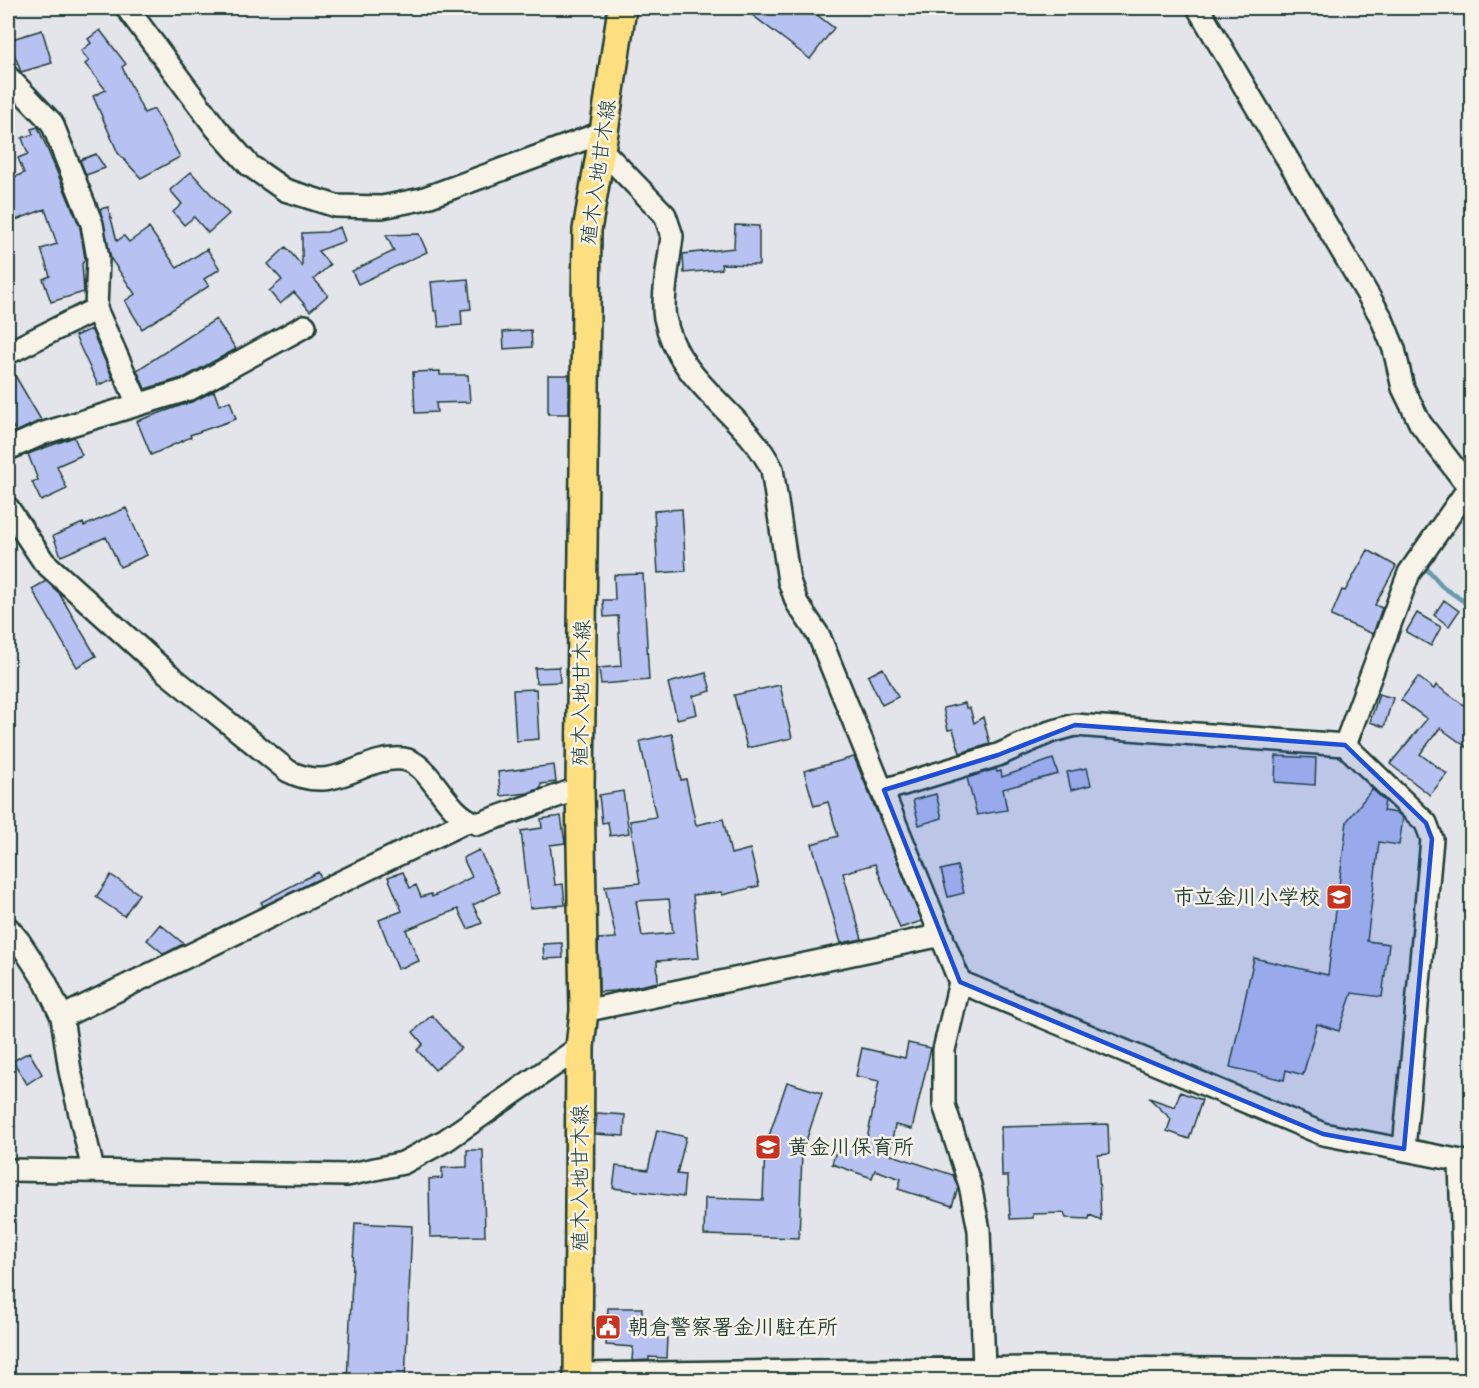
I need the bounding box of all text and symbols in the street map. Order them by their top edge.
street label: 殖木入地甘木線 [575,97,625,247]
street label: 殖木入地甘木線 [567,619,599,767]
school or university icon: 市立金川小学校 [1324,882,1354,912]
place label: 市立金川小学校 [1173,884,1320,914]
street label: 殖木入地甘木線 [567,1105,597,1252]
school or university icon: 黄金川保育所 [753,1132,783,1162]
place label: 黄金川保育所 [788,1134,914,1164]
public building icon: 朝倉警察署金川駐在所 [593,1312,623,1342]
place label: 朝倉警察署金川駐在所 [628,1314,838,1344]

